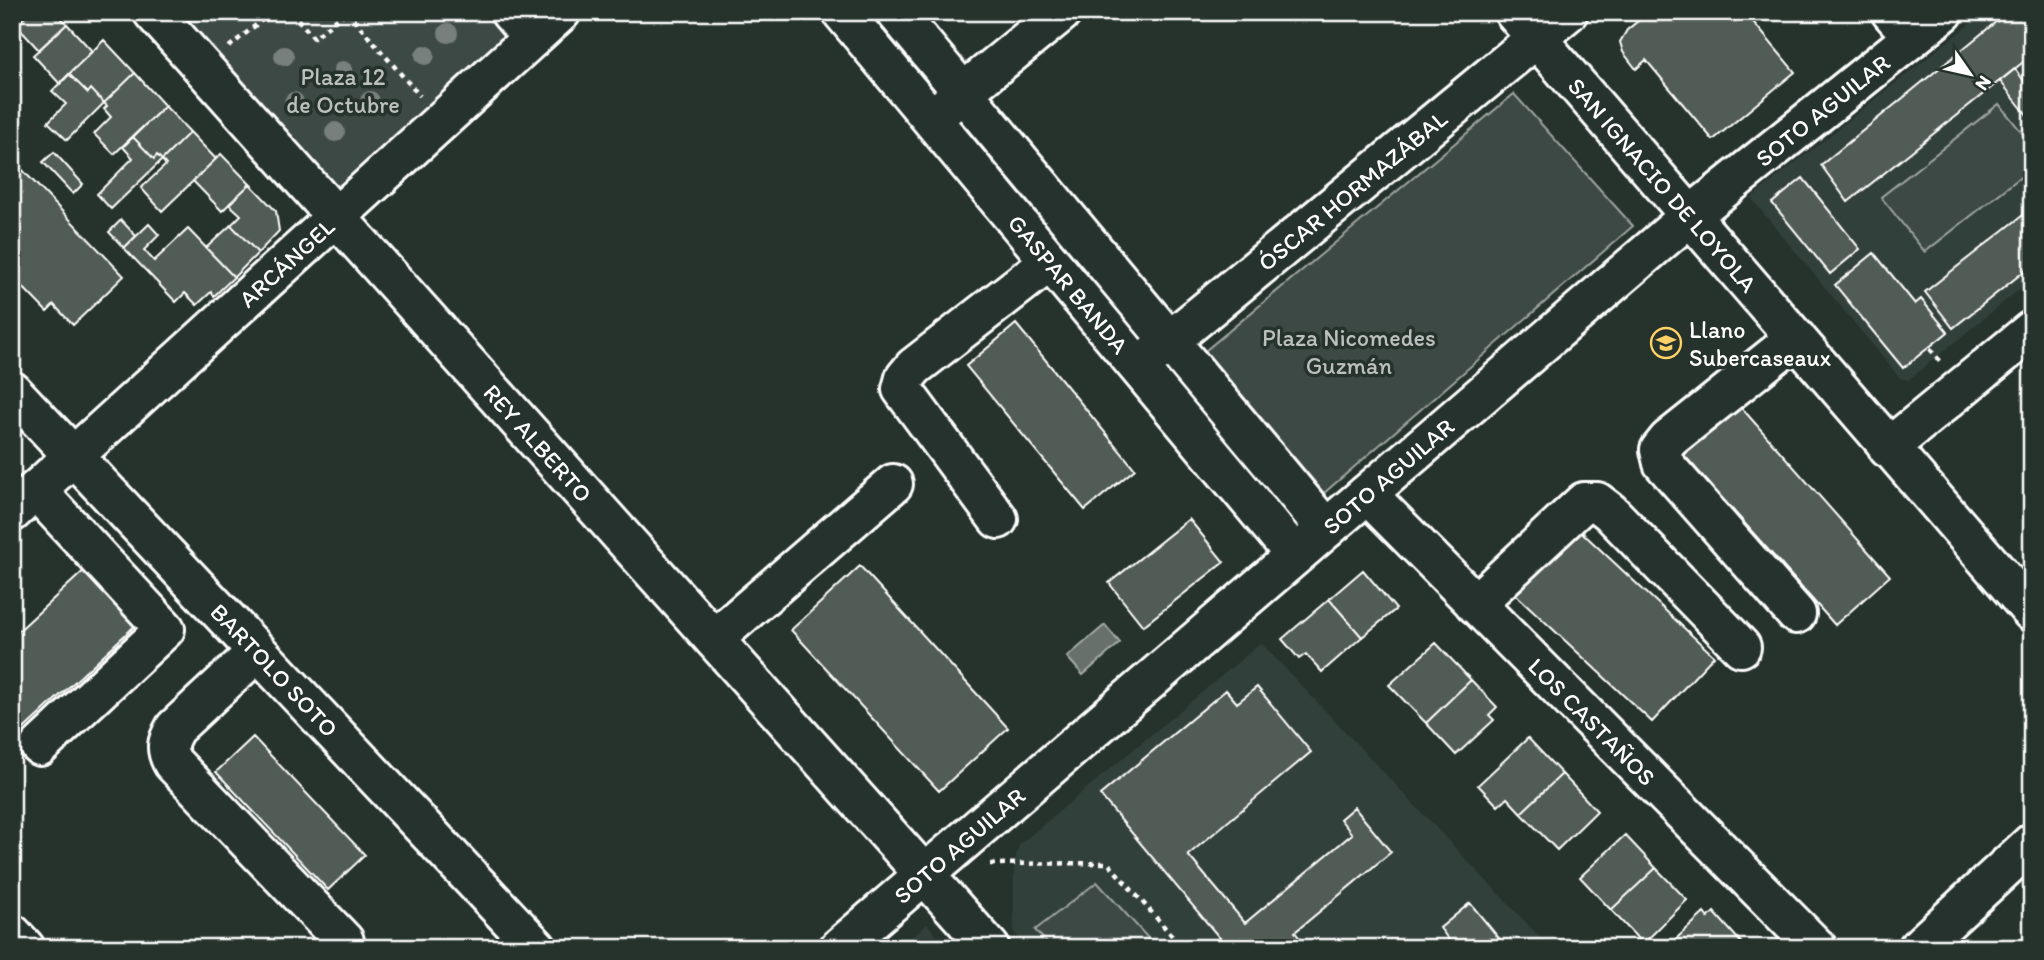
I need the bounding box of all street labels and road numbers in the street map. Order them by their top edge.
street label: SOTO AGUILAR [1749,47,1895,172]
street label: SAN IGNACIO DE LOYOLA [1562,71,1764,298]
street label: ÓSCAR HORMAZÁBAL [1252,104,1453,277]
street label: GASPAR BANDA [1002,208,1135,359]
street label: ARCÁNGEL [233,211,340,313]
street label: REY ALBERTO [478,378,599,508]
street label: SOTO AGUILAR [1316,411,1459,540]
street label: BARTOLO SOTO [205,597,345,743]
street label: LOS CASTAÑOS [1523,651,1662,791]
street label: SOTO AGUILAR [887,781,1030,909]

